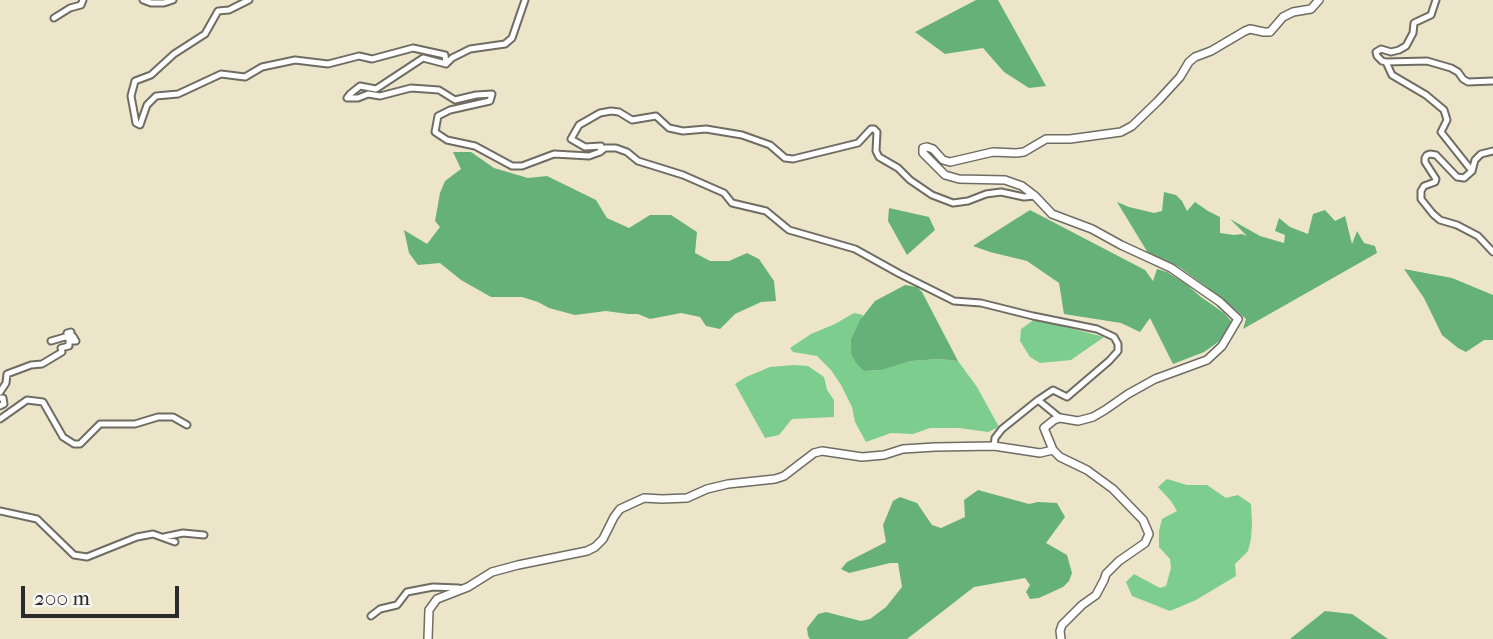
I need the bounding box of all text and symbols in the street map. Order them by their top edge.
scale bar [24,572,182,616]
text: 200 m [34,586,90,610]

